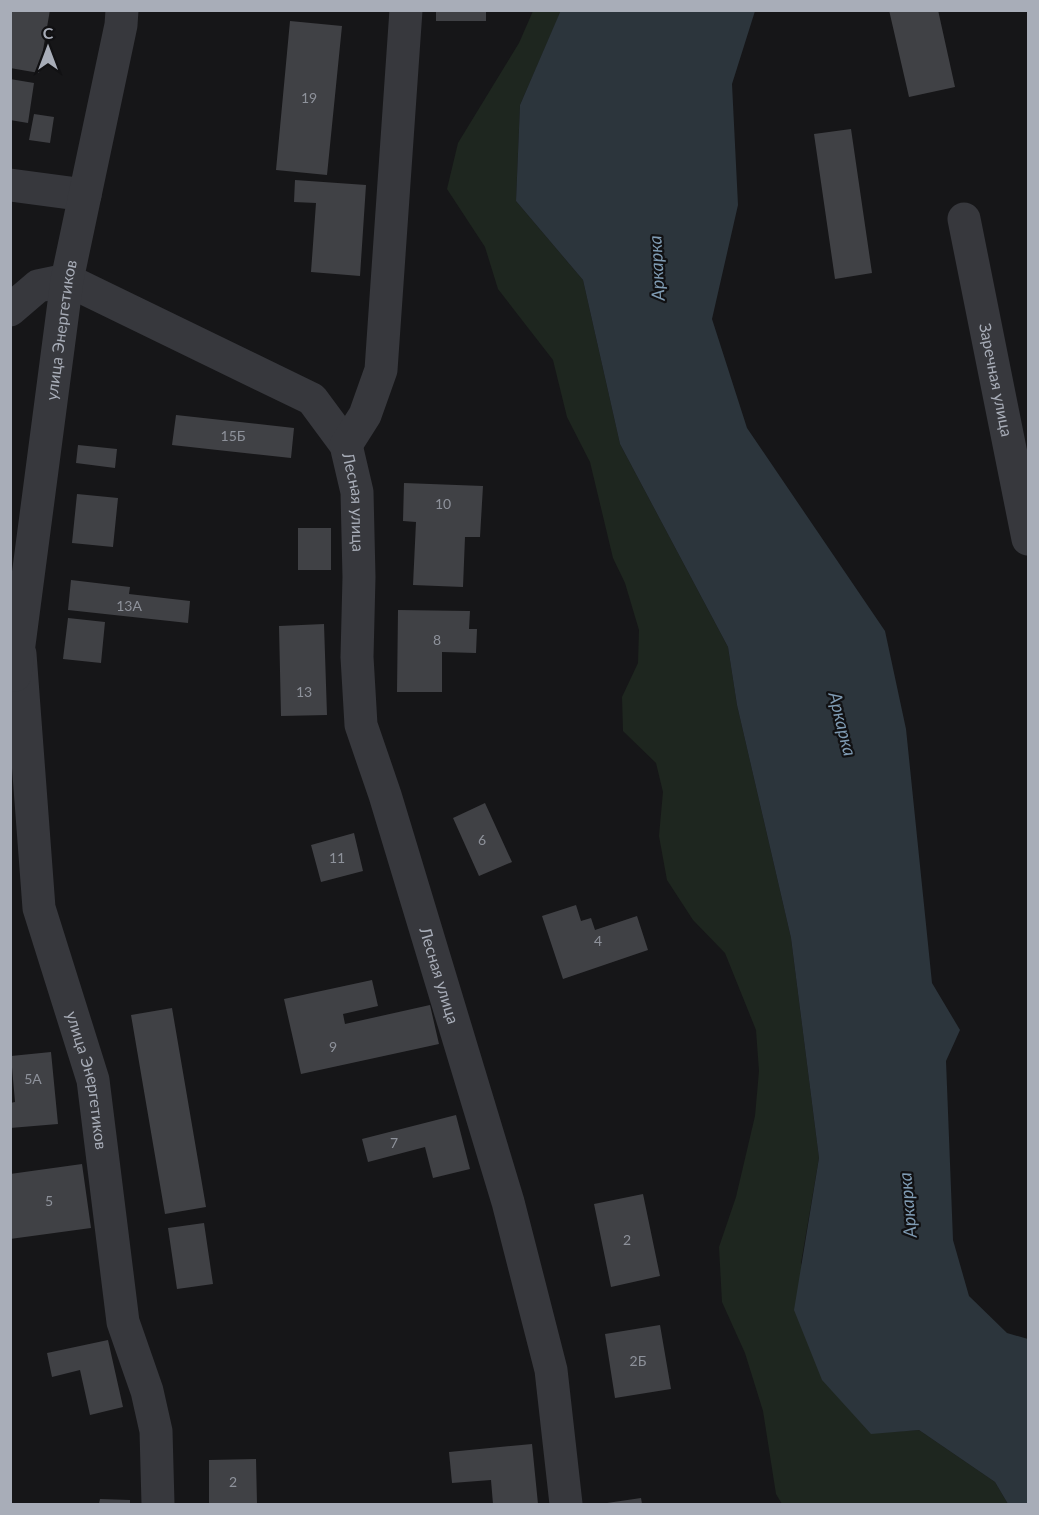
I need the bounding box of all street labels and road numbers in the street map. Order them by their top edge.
street label: улица Энергетиков [41,258,80,401]
street label: Заречная улица [976,321,1017,438]
street label: Лесная улица [339,449,368,552]
street label: Лесная улица [416,924,464,1026]
street label: улица Энергетиков [63,1008,112,1151]

